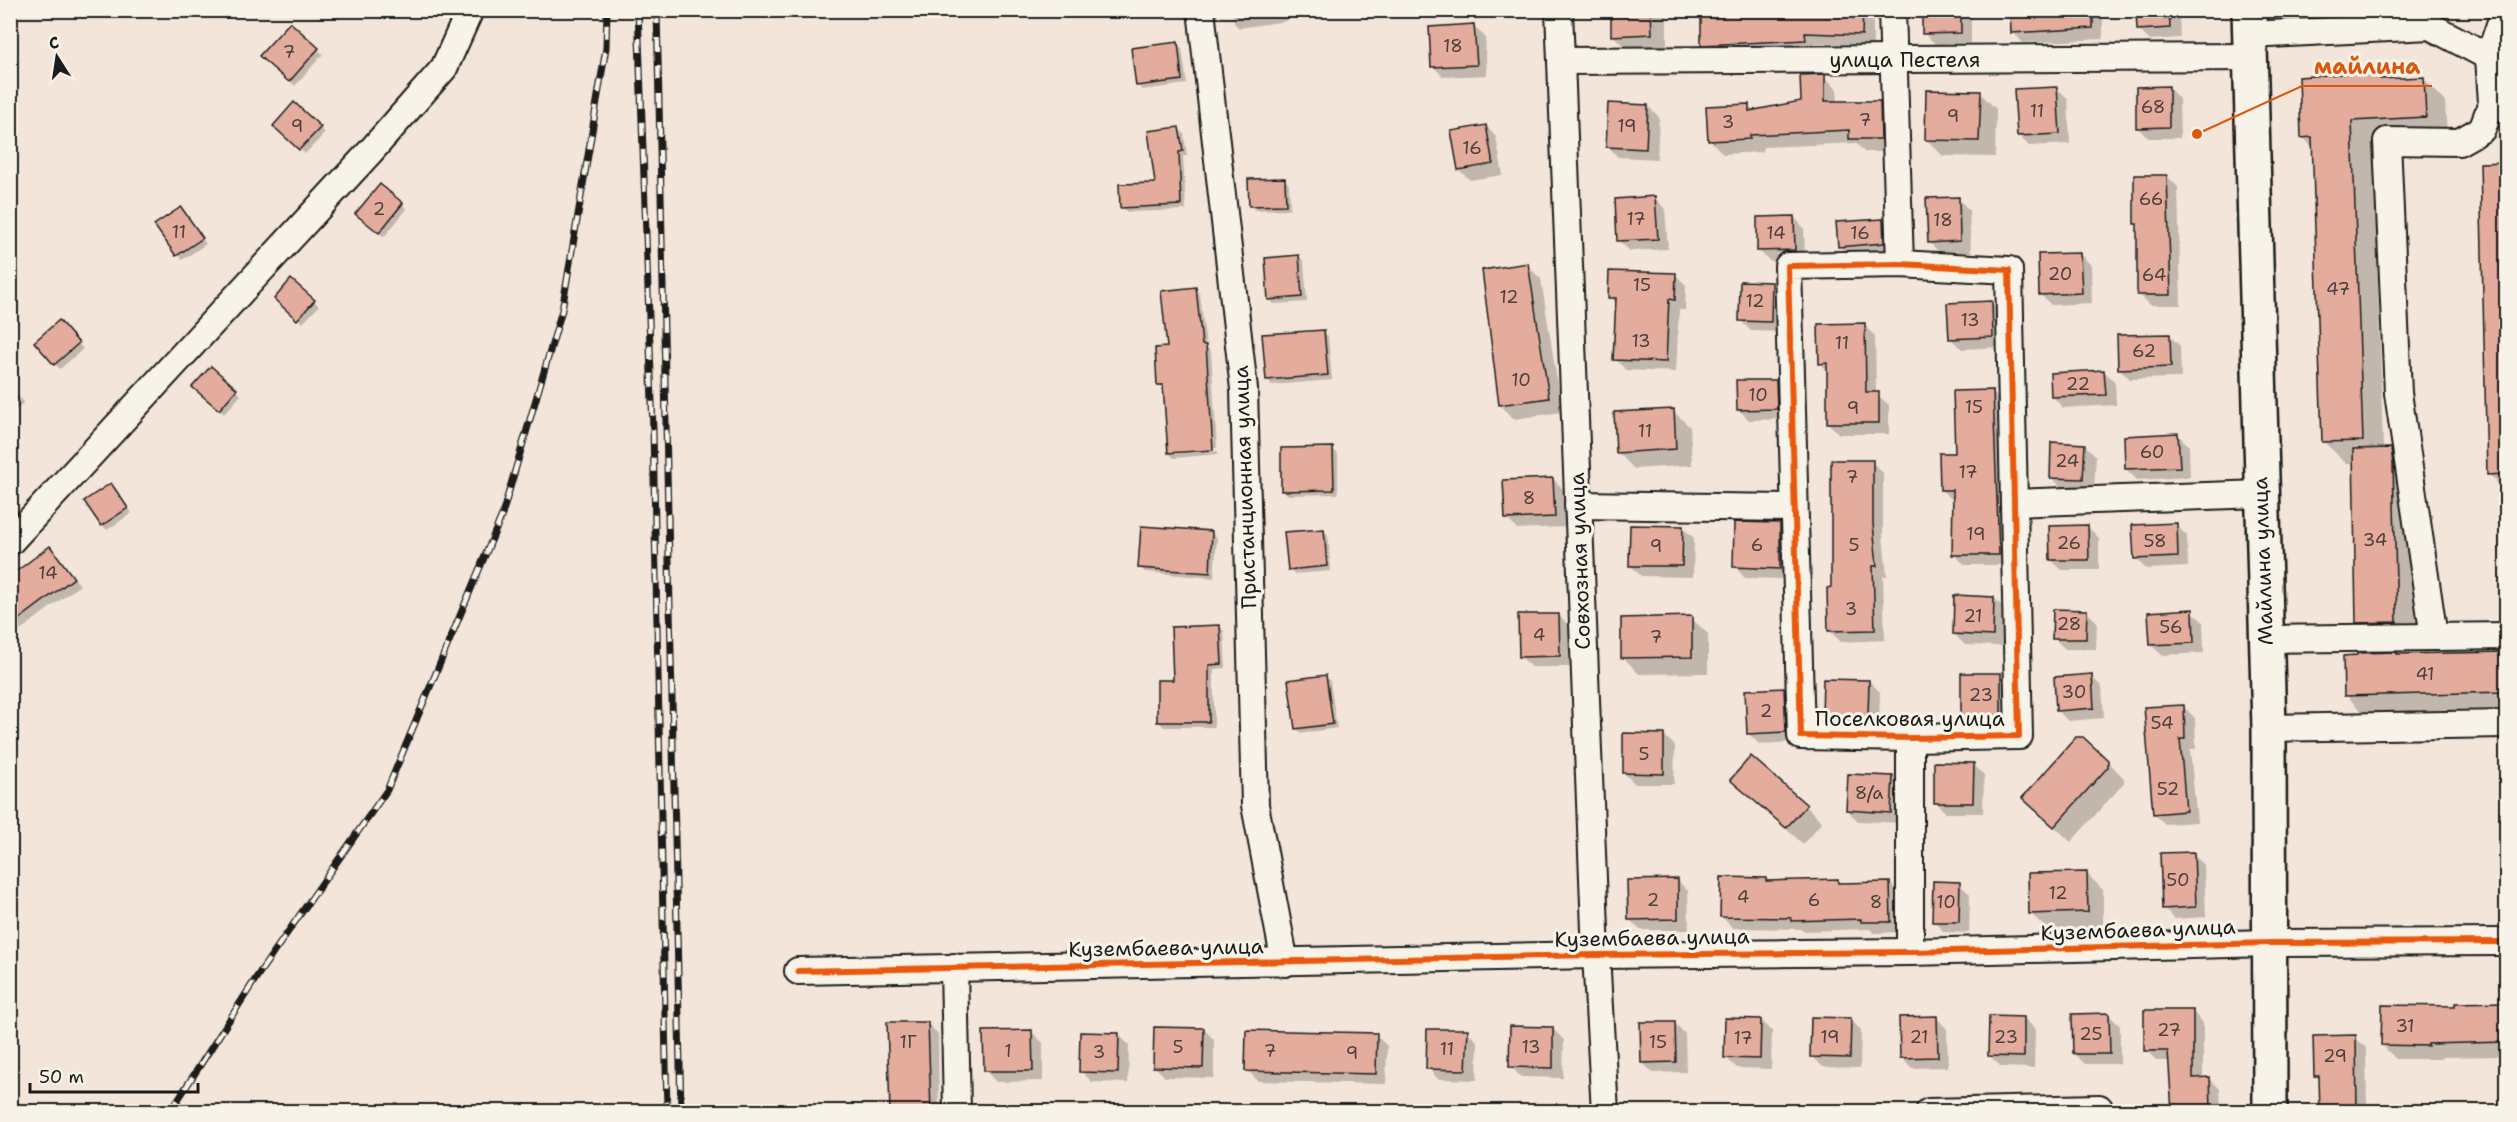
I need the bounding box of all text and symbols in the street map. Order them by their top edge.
north arrow [27,27,87,87]
text: С [47,31,61,54]
house number: 18 [1443,34,1463,58]
house number: 7 [283,40,295,64]
street label: улица Пестеля [1829,46,1981,74]
callout: майлина [2302,46,2432,86]
text: майлина [2314,52,2420,81]
house number: 68 [2141,95,2165,119]
house number: 11 [2030,99,2044,123]
house number: 9 [1947,104,1959,128]
house number: 7 [1859,108,1871,132]
house number: 3 [1722,110,1734,134]
house number: 9 [291,114,303,138]
house number: 19 [1617,114,1637,138]
house number: 16 [1462,136,1482,160]
house number: 66 [2139,187,2163,211]
house number: 2 [373,197,385,221]
house number: 17 [1626,207,1646,231]
house number: 18 [1933,208,1953,232]
house number: 11 [172,220,186,244]
house number: 14 [1766,221,1786,245]
house number: 16 [1850,221,1870,245]
house number: 20 [2048,262,2072,286]
house number: 64 [2142,263,2166,287]
house number: 15 [1633,273,1651,297]
house number: 47 [2326,277,2350,301]
house number: 12 [1499,285,1519,309]
house number: 12 [1745,289,1765,313]
house number: 13 [1960,308,1980,332]
house number: 13 [1631,329,1651,353]
house number: 11 [1835,331,1849,355]
house number: 62 [2132,339,2156,363]
street label: Пристанционная улица [1227,365,1263,609]
house number: 10 [1511,368,1531,392]
house number: 22 [2066,372,2090,396]
house number: 10 [1748,383,1768,407]
house number: 15 [1965,395,1983,419]
house number: 9 [1847,396,1859,420]
house number: 11 [1638,419,1652,443]
house number: 60 [2140,440,2164,464]
house number: 24 [2055,449,2079,473]
house number: 17 [1958,460,1978,484]
house number: 7 [1846,465,1858,489]
street label: Совхозная улица [1563,472,1597,650]
street label: Майлина улица [2246,476,2280,646]
house number: 8 [1523,486,1535,510]
house number: 19 [1966,522,1986,546]
house number: 34 [2363,528,2387,552]
house number: 58 [2143,529,2167,553]
house number: 26 [2057,531,2081,555]
house number: 6 [1751,533,1763,557]
house number: 5 [1848,533,1860,557]
house number: 9 [1650,534,1662,558]
house number: 14 [38,561,58,585]
house number: 3 [1845,597,1857,621]
house number: 21 [1963,604,1983,628]
house number: 28 [2057,612,2081,636]
house number: 56 [2159,615,2183,639]
house number: 4 [1533,623,1545,647]
house number: 7 [1650,625,1662,649]
house number: 41 [2415,662,2435,686]
house number: 30 [2062,680,2086,704]
house number: 23 [1969,683,1993,707]
house number: 2 [1760,699,1772,723]
street label: Поселковая улица [1815,705,2005,733]
house number: 54 [2150,711,2174,735]
house number: 5 [1638,742,1650,766]
house number: 52 [2157,777,2179,801]
house number: 8/a [1855,781,1883,805]
house number: 50 [2166,868,2190,892]
house number: 12 [2048,881,2068,905]
house number: 4 [1737,885,1749,909]
house number: 2 [1647,888,1659,912]
house number: 6 [1808,888,1820,912]
house number: 8 [1870,890,1882,914]
house number: 10 [1936,890,1956,914]
street label: Кузембаева улица [2040,913,2236,947]
street label: Кузембаева улица [1554,922,1750,954]
street label: Кузембаева улица [1068,932,1264,964]
house number: 31 [2395,1014,2415,1038]
house number: 27 [2157,1018,2181,1042]
house number: 25 [2079,1022,2103,1046]
house number: 19 [1820,1025,1840,1049]
house number: 21 [1909,1025,1929,1049]
house number: 23 [1994,1025,2018,1049]
house number: 17 [1733,1026,1753,1050]
house number: 1Г [899,1030,917,1054]
house number: 15 [1649,1030,1667,1054]
house number: 5 [1172,1035,1184,1059]
house number: 13 [1521,1035,1541,1059]
house number: 11 [1440,1037,1454,1061]
house number: 1 [1004,1039,1012,1063]
house number: 7 [1264,1039,1276,1063]
house number: 3 [1093,1040,1105,1064]
house number: 9 [1346,1041,1358,1065]
house number: 29 [2323,1044,2347,1068]
scale bar [30,1056,198,1094]
text: 50 m [39,1065,84,1089]

